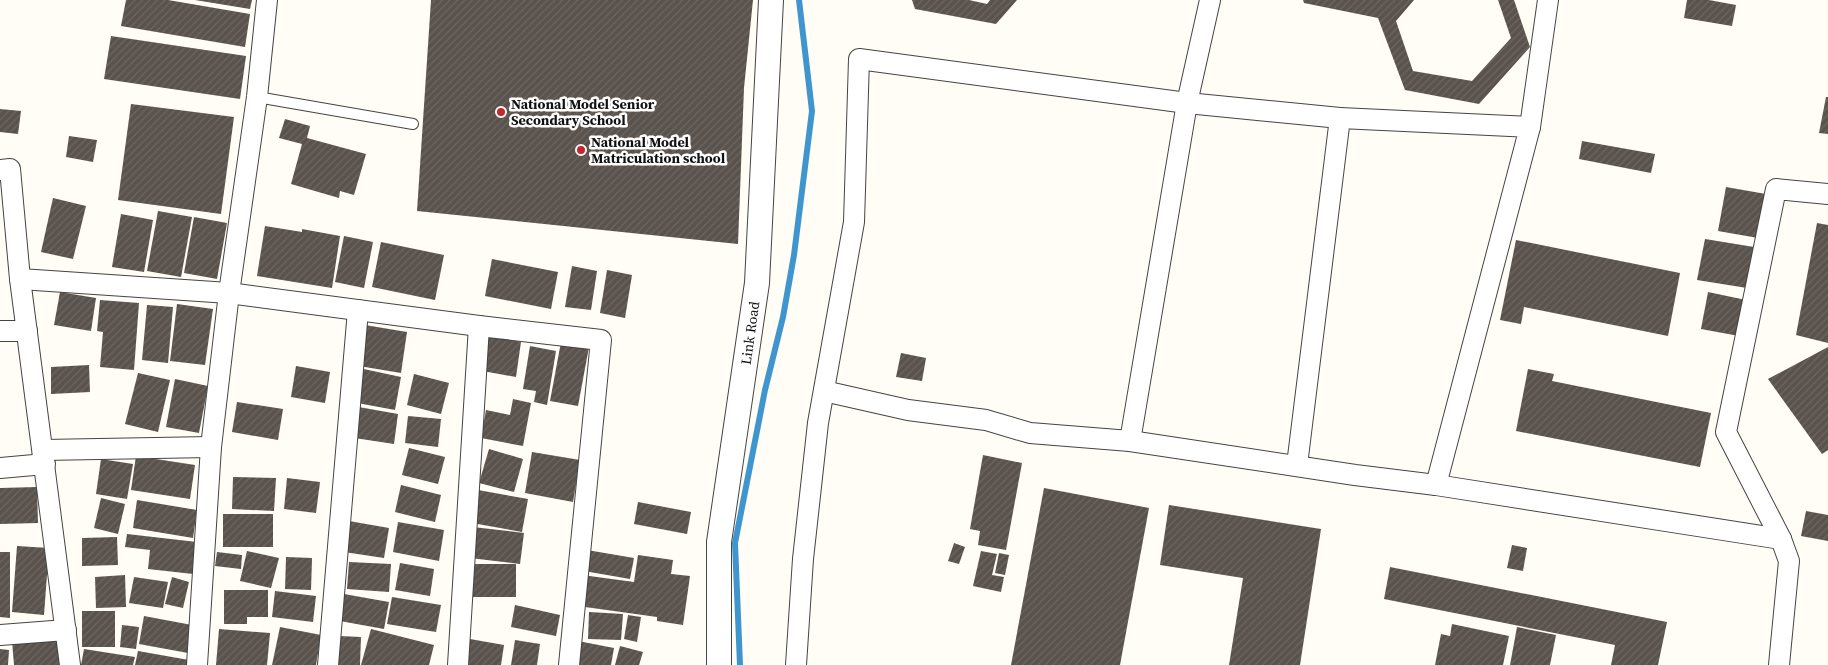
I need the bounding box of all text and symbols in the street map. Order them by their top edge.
place label: National Model Senior Secondary School [511,94,655,130]
marker: National Model Senior Secondary School [495,106,507,118]
place label: National Model Matriculation school [591,132,726,168]
marker: National Model Matriculation school [575,144,587,156]
street label: Link Road [736,300,764,366]

